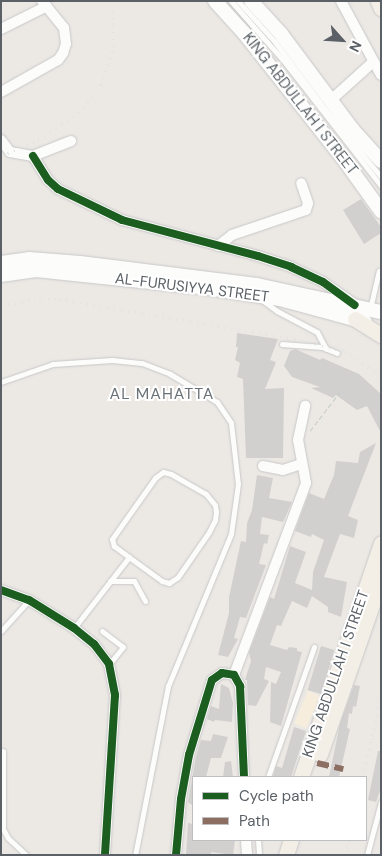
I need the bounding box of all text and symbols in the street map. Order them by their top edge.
north arrow [317,15,367,65]
street label: KING ABDULLAH I STREET [239,29,361,179]
street label: AL-FURUSIYYA STREET [114,270,270,306]
district label: AL MAHATTA [108,384,216,404]
street label: KING ABDULLAH I STREET [299,588,373,760]
legend [192,776,367,841]
text: Cycle path [239,786,314,806]
text: Path [239,811,270,831]

